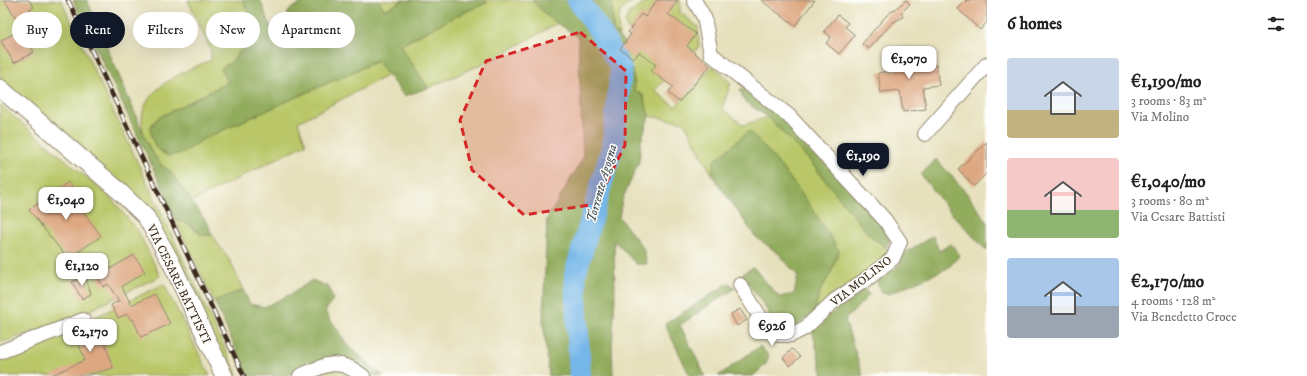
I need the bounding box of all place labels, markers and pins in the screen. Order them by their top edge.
pin: €1,070 [876,46,942,80]
pin: €1,190 [830,143,896,177]
pin: €1,040 [33,187,99,221]
pin: €1,120 [49,253,115,287]
pin: €926 [748,313,796,347]
pin: €2,170 [57,319,123,353]

